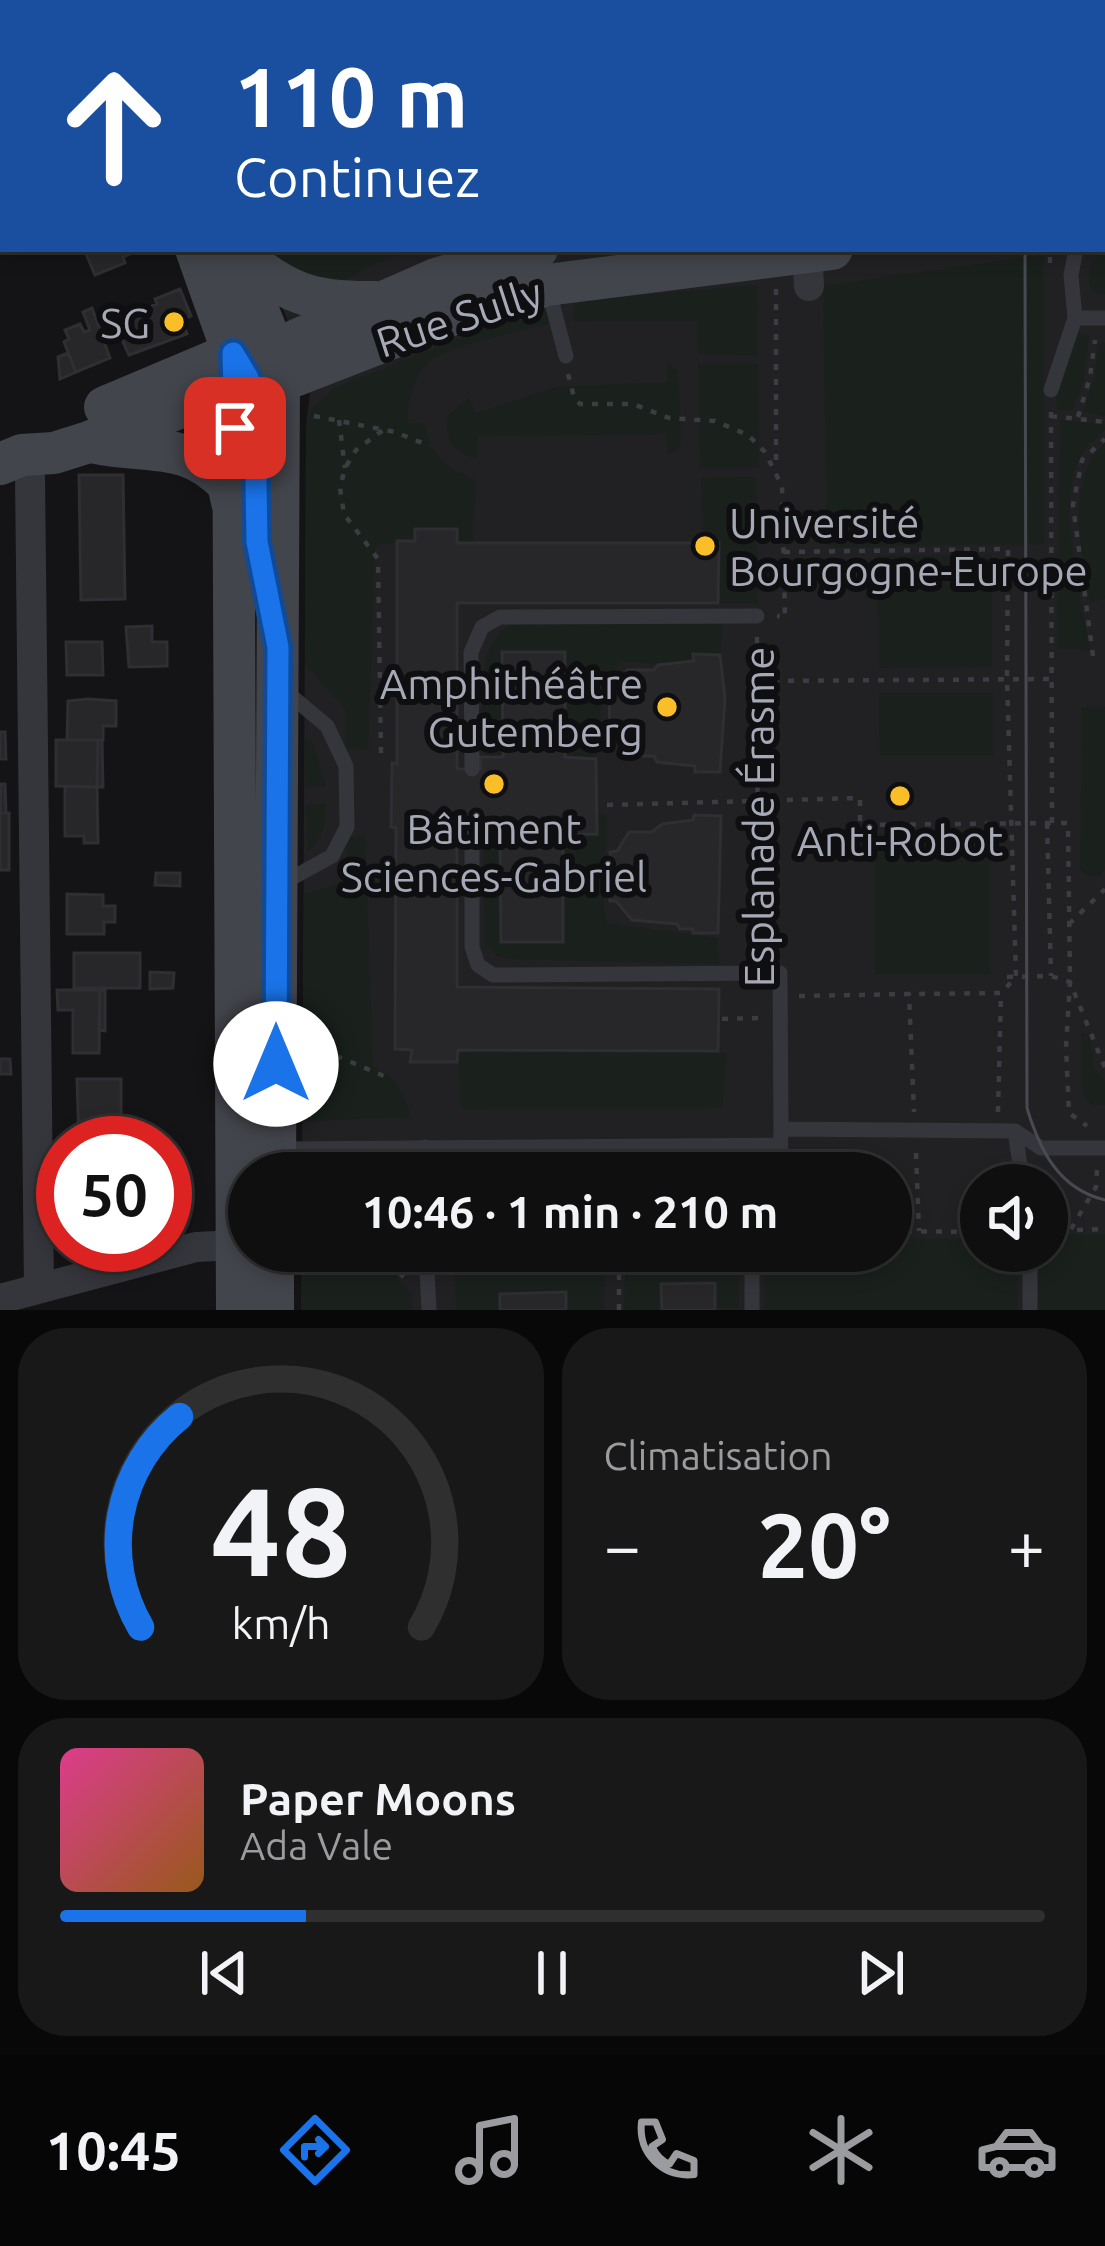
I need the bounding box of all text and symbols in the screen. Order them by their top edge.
icon: ahead [36,48,192,204]
text: 110 m [234,49,468,143]
text: Continuez [234,147,480,207]
street label: Rue Sully [370,268,548,366]
place label: SG [100,299,150,346]
marker: SG [161,309,187,335]
pin [184,377,286,479]
icon: arrive [202,395,268,461]
place label: Université Bourgogne-Europe [729,499,1088,594]
marker: Université Bourgogne-Europe [692,533,718,559]
street label: Esplanade Érasme [735,647,782,987]
place label: Amphithéâtre Gutemberg [380,660,643,755]
marker: Amphithéâtre Gutemberg [654,694,680,720]
marker: Bâtiment Sciences-Gabriel [481,771,507,797]
marker: Anti-Robot [887,783,913,809]
place label: Bâtiment Sciences-Gabriel [341,805,647,900]
place label: Anti-Robot [797,817,1003,864]
position arrow [213,1001,339,1127]
speed limit sign: 50 [36,1116,192,1272]
map controls [960,1164,1068,1272]
button: sound [960,1164,1068,1272]
text: 10:46 · 1 min · 210 m [362,1186,778,1237]
text: Climatisation [604,1434,832,1477]
text: 48 [210,1460,351,1600]
text: 20° [758,1494,891,1595]
text: − [604,1508,641,1582]
text: + [1008,1508,1045,1582]
text: km/h [231,1599,330,1647]
text: Paper Moons [240,1773,516,1824]
text: Ada Vale [240,1824,393,1867]
icon: previous [191,1940,257,2006]
icon: pause [519,1940,585,2006]
icon: next [848,1940,914,2006]
icon: directions [273,2108,357,2192]
icon: music [448,2108,532,2192]
icon: phone [624,2108,708,2192]
icon: climate [799,2108,883,2192]
icon: car [975,2108,1059,2192]
text: 10:45 [46,2120,181,2180]

